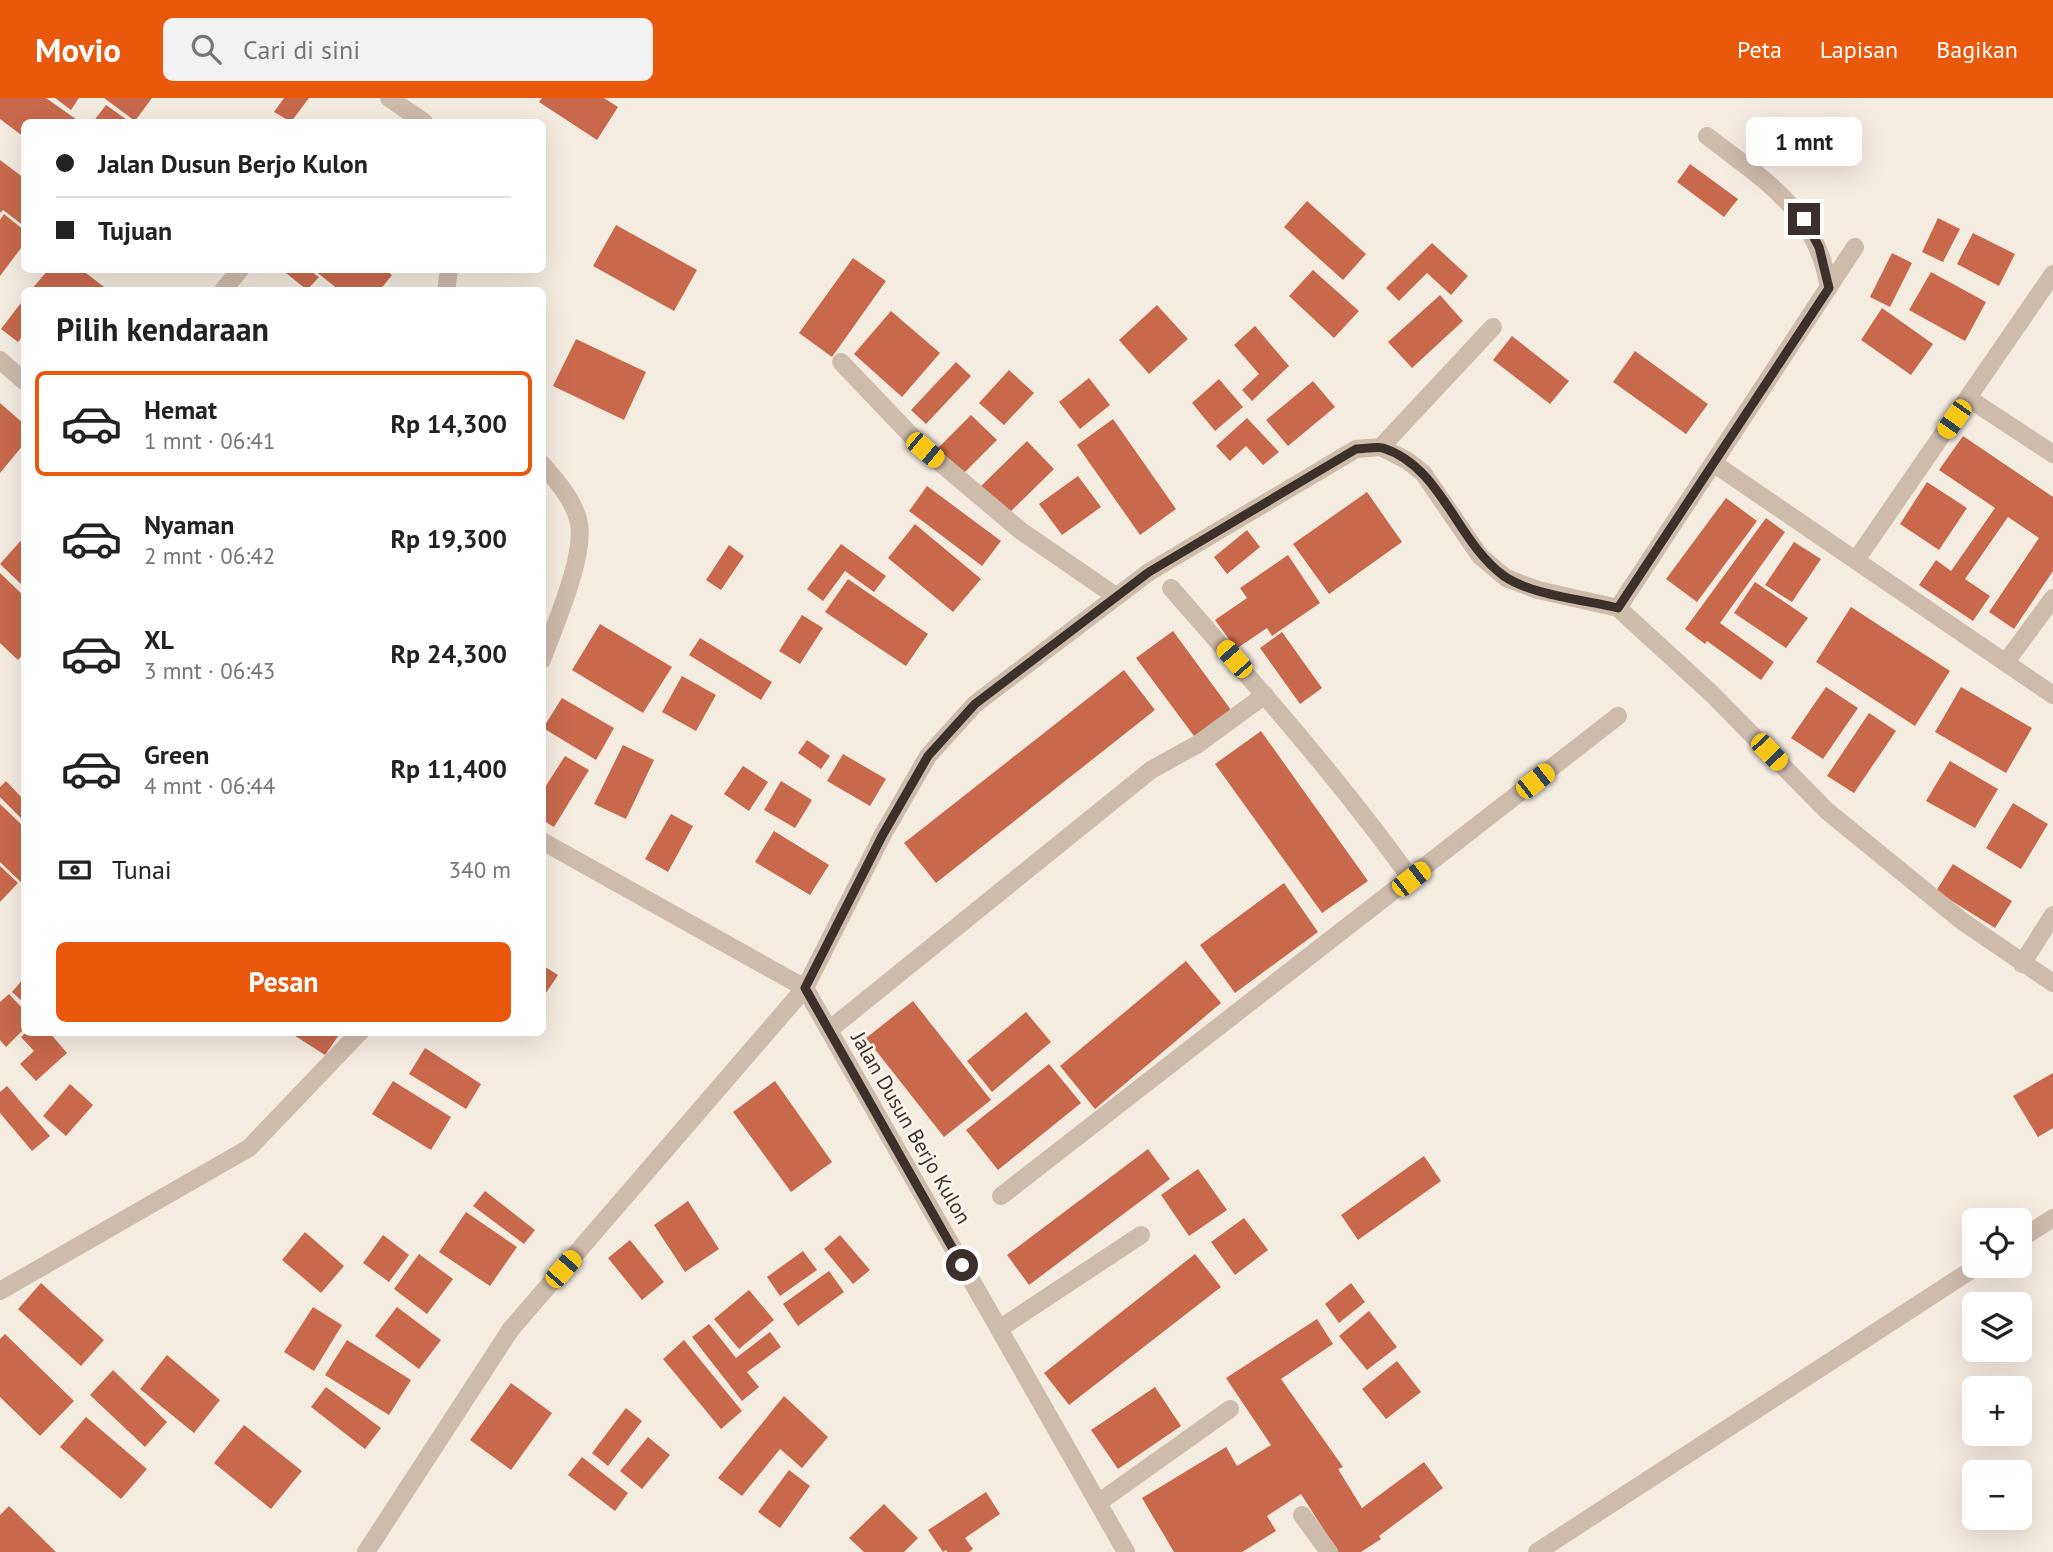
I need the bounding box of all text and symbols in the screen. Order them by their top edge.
search box [163,18,653,81]
text: Movio [35,28,121,71]
icon: search [187,30,225,68]
text: Cari di sini [243,33,360,66]
text: Peta [1737,34,1782,65]
text: Lapisan [1820,34,1898,65]
text: Bagikan [1936,34,2018,65]
callout: 1 mnt [1746,117,1862,166]
text: 1 mnt [1775,127,1833,156]
text: Jalan Dusun Berjo Kulon [98,147,368,180]
route end [1788,203,1820,235]
text: Tujuan [98,214,172,247]
text: Pilih kendaraan [56,308,269,350]
icon: car [60,392,123,455]
text: Hemat [144,393,217,426]
car [1934,396,1975,442]
text: Rp 14,300 [390,407,507,440]
text: 1 mnt · 06:41 [144,426,275,455]
car [903,428,948,472]
icon: car [60,507,123,570]
text: Nyaman [144,508,234,541]
text: Rp 19,300 [390,522,507,555]
text: 2 mnt · 06:42 [144,541,275,570]
icon: car [60,622,123,685]
text: XL [144,623,174,656]
car [1213,636,1256,682]
text: Rp 24,300 [390,637,507,670]
text: 3 mnt · 06:43 [144,656,275,685]
car [1747,730,1792,774]
icon: car [60,737,123,800]
text: Green [144,738,209,771]
text: Rp 11,400 [390,752,507,785]
car [1512,760,1559,802]
text: 4 mnt · 06:44 [144,771,275,800]
icon: cash [56,851,94,889]
text: Tunai [112,853,172,886]
text: 340 m [449,855,511,884]
car [1388,858,1435,900]
button: Pesan [56,942,511,1022]
street label: Jalan Dusun Berjo Kulon [845,1026,977,1229]
map controls [1962,1208,2032,1530]
button: locate [1962,1208,2032,1278]
car [542,1246,585,1292]
route start [946,1249,978,1281]
button: layers [1962,1292,2032,1362]
button: + [1962,1376,2032,1446]
button: − [1962,1460,2032,1530]

